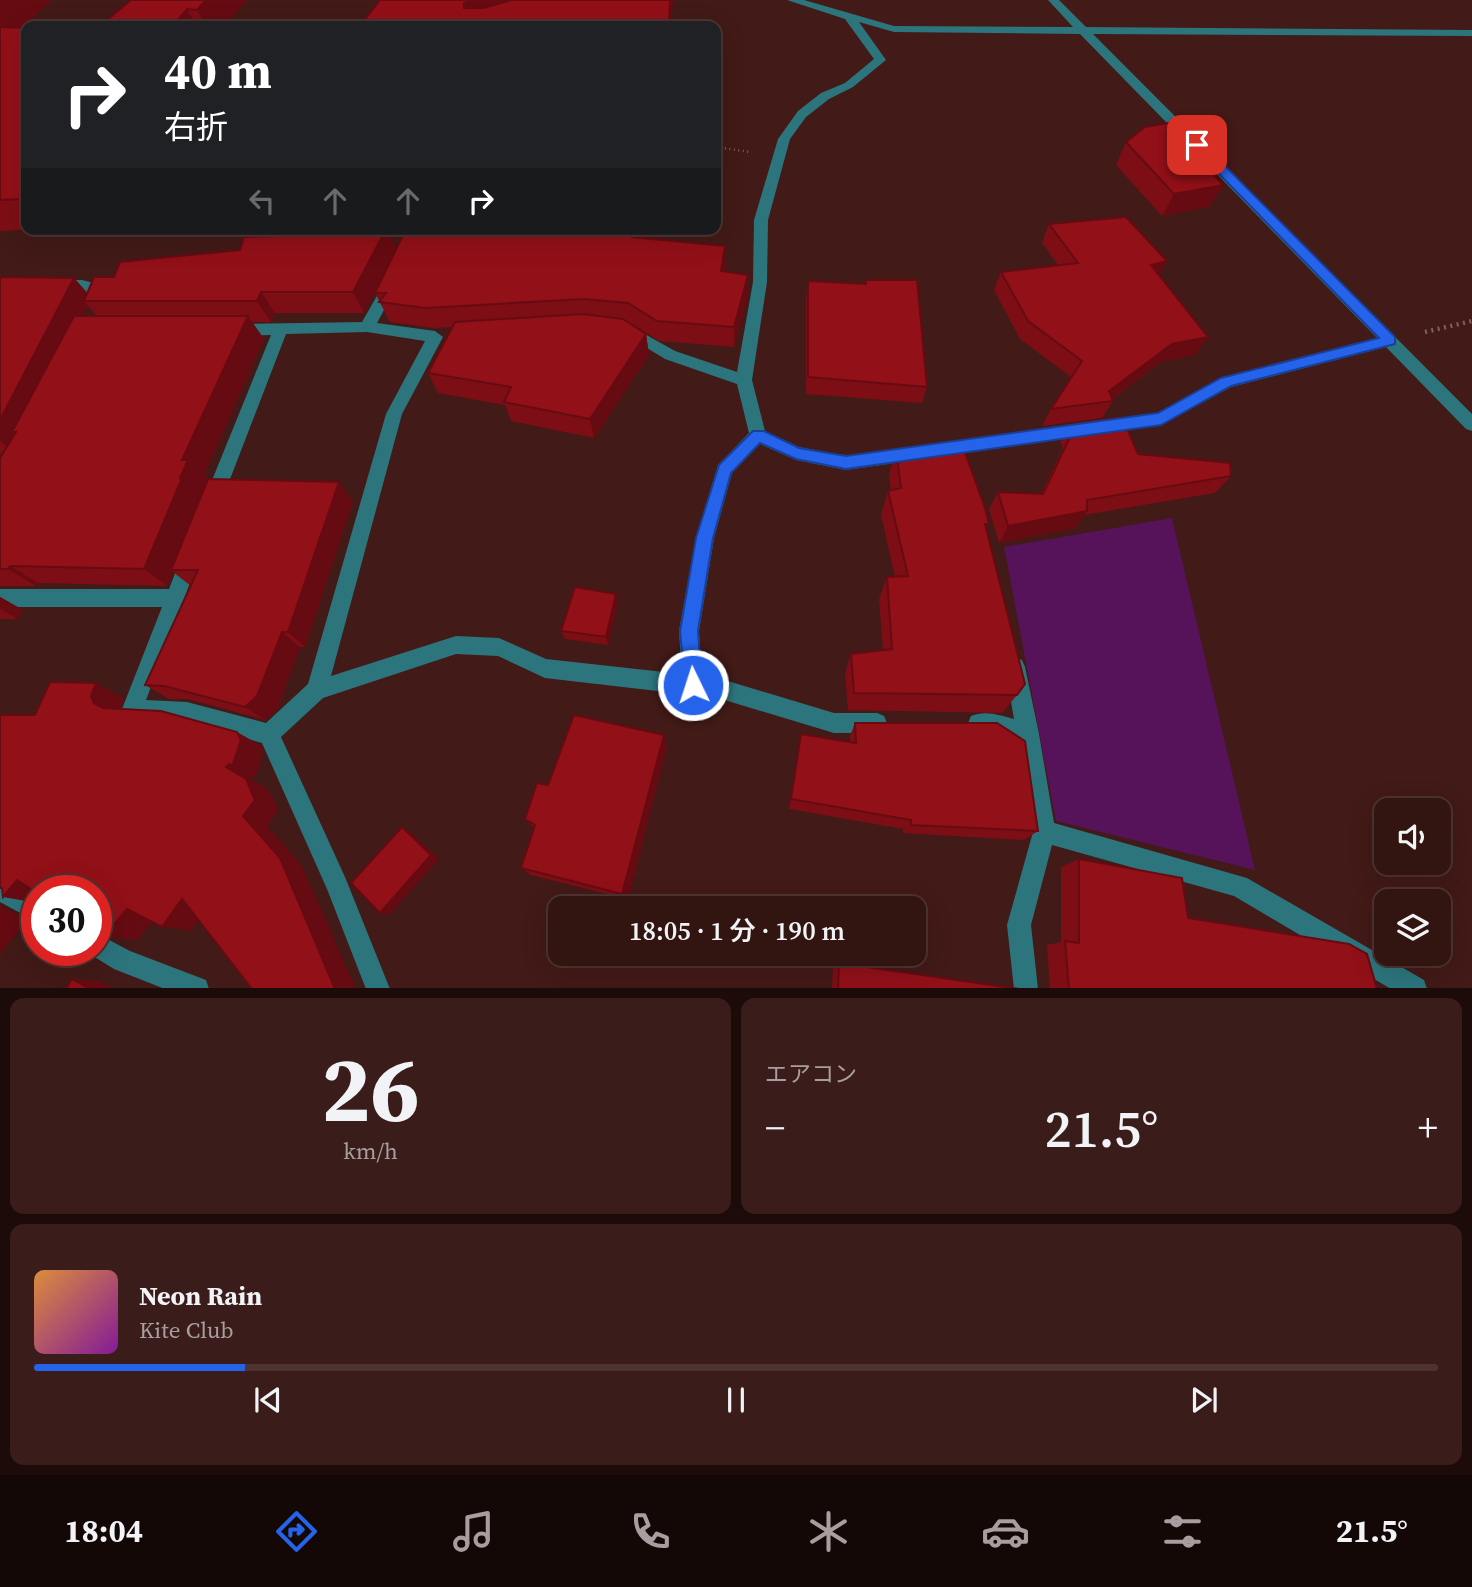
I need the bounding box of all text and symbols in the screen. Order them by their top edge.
text: 40 m [164,37,272,104]
icon: right [49,49,140,140]
text: 右折 [164,105,228,149]
pin [1167,115,1227,175]
icon: arrive [1178,126,1216,164]
icon: left [243,182,281,220]
icon: ahead [316,182,354,220]
icon: ahead [389,182,427,220]
icon: right [462,182,500,220]
position arrow [656,648,730,722]
map controls [1374,798,1451,966]
button: sound [1374,798,1451,875]
speed limit sign: 30 [21,875,112,966]
button: layers [1374,889,1451,966]
text: 18:05 · 1 分 · 190 m [629,913,845,949]
text: 26 [321,1027,420,1151]
text: エアコン [765,1058,857,1090]
text: 21.5° [1045,1093,1158,1164]
text: − [765,1102,785,1154]
text: + [1418,1102,1438,1154]
text: km/h [343,1135,398,1167]
text: Neon Rain [139,1278,262,1314]
text: Kite Club [139,1314,234,1346]
icon: previous [249,1381,287,1419]
icon: pause [717,1381,755,1419]
icon: next [1185,1381,1223,1419]
icon: directions [272,1507,321,1556]
icon: music [449,1507,498,1556]
icon: phone [626,1507,675,1556]
icon: climate [804,1507,853,1556]
icon: car [981,1507,1030,1556]
icon: filters [1158,1507,1207,1556]
text: 18:04 [64,1509,143,1553]
text: 21.5° [1336,1509,1408,1553]

